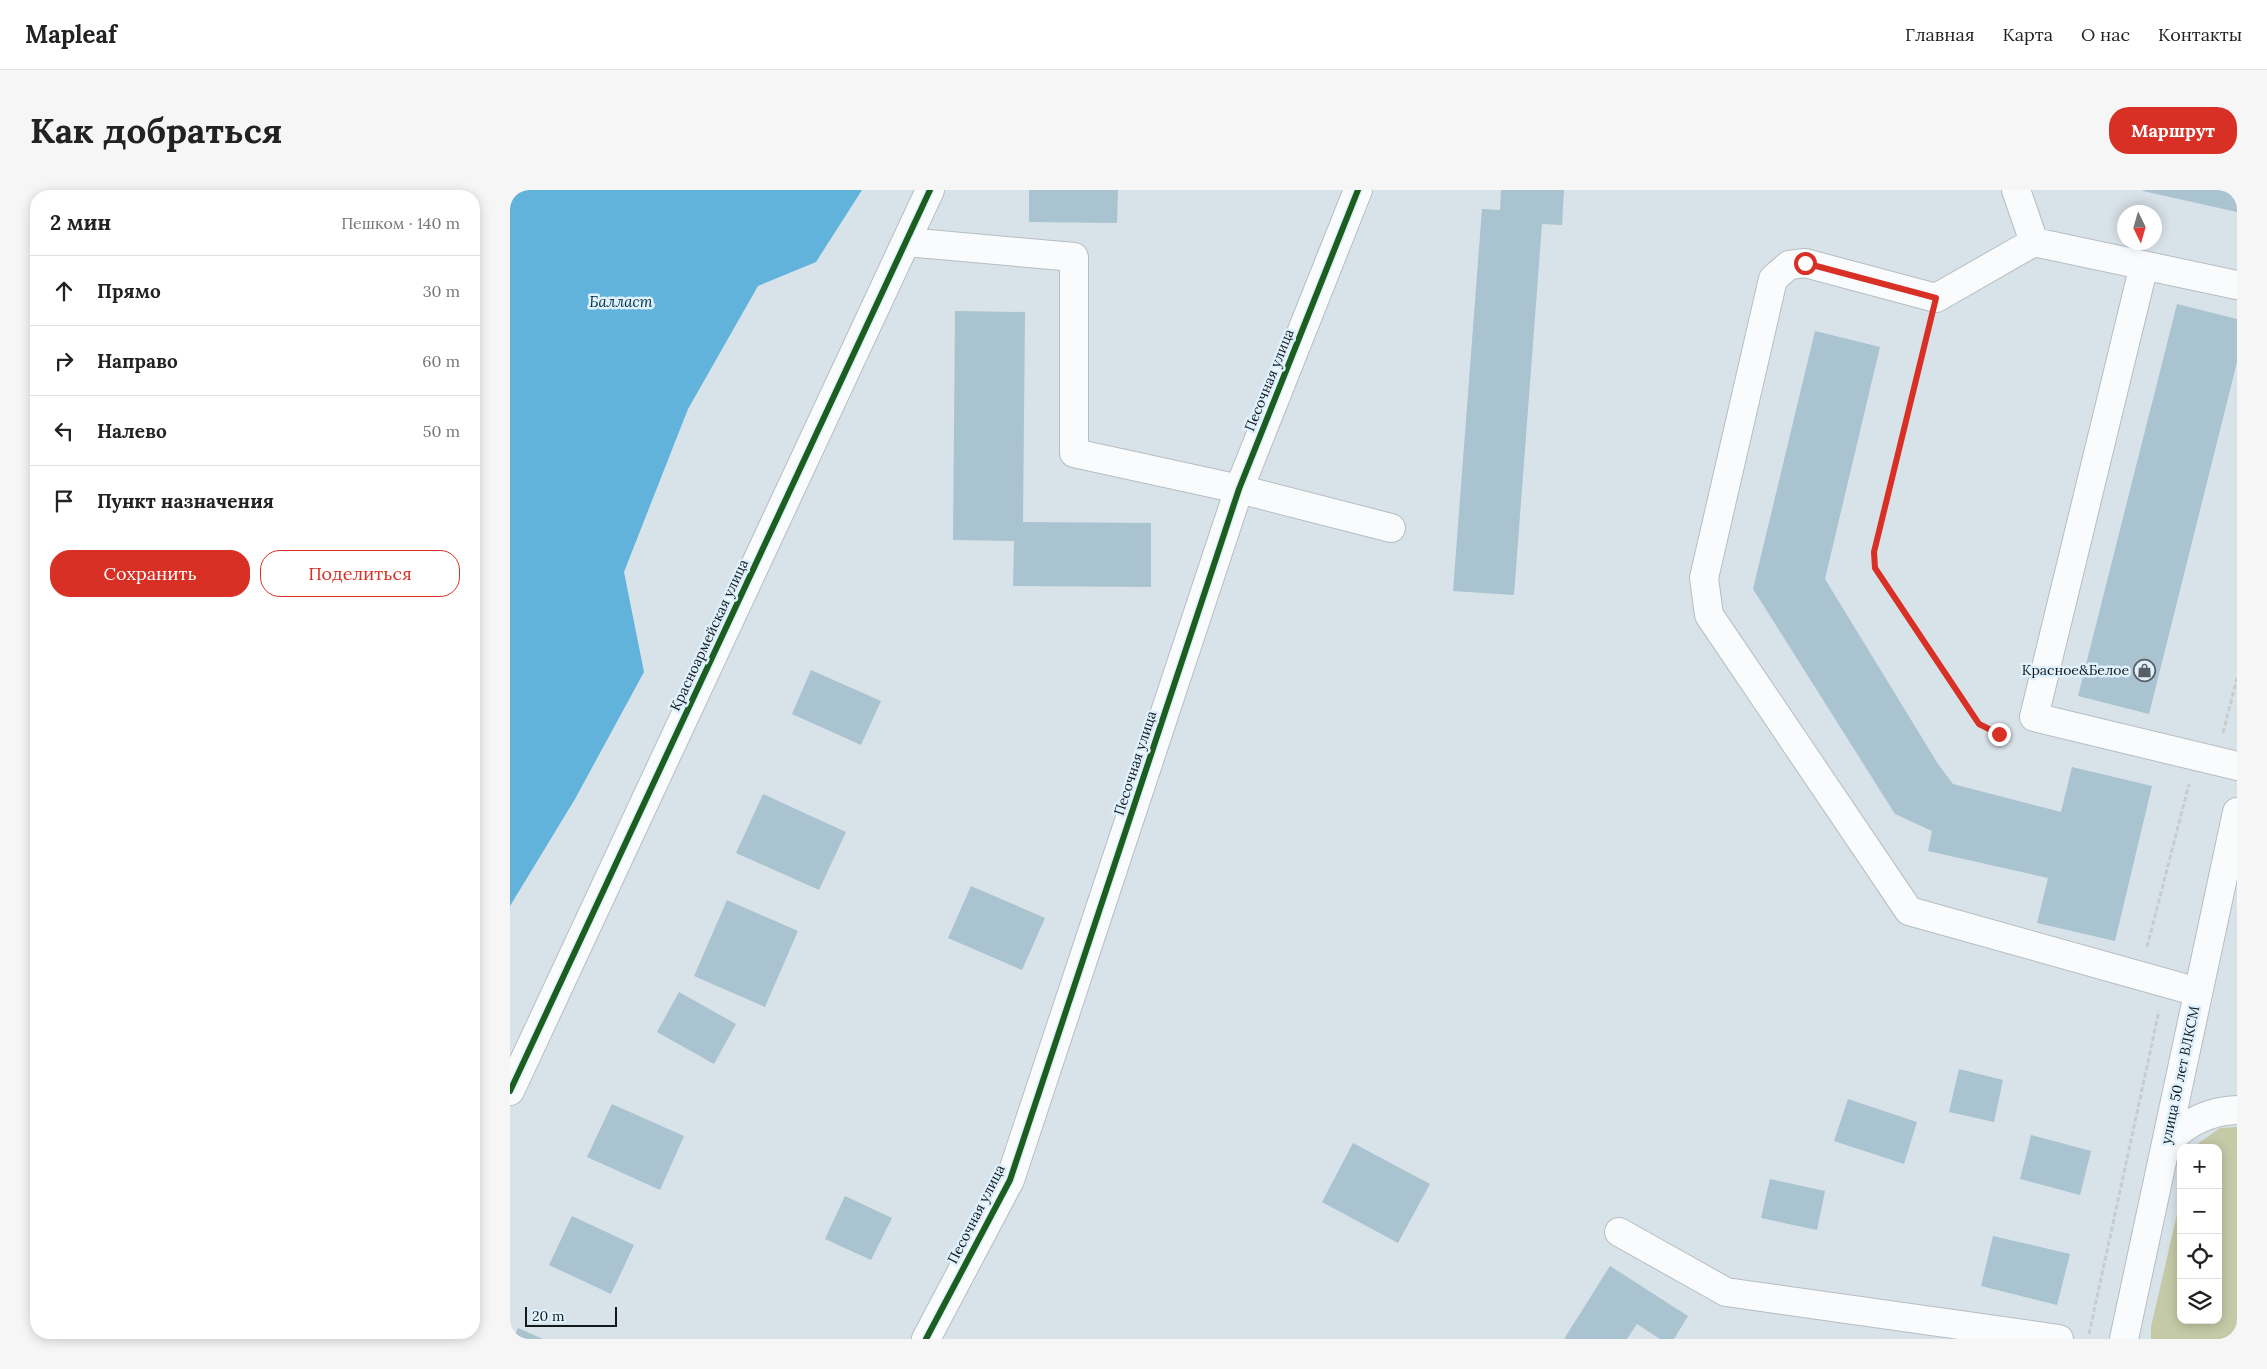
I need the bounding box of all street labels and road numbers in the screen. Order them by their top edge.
street label: Песочная улица [1240,326,1298,434]
street label: Красноармейская улица [666,556,752,714]
street label: Песочная улица [1110,709,1160,817]
street label: улица 50 лет ВЛКСМ [2157,1004,2203,1146]
street label: Песочная улица [943,1161,1009,1267]

